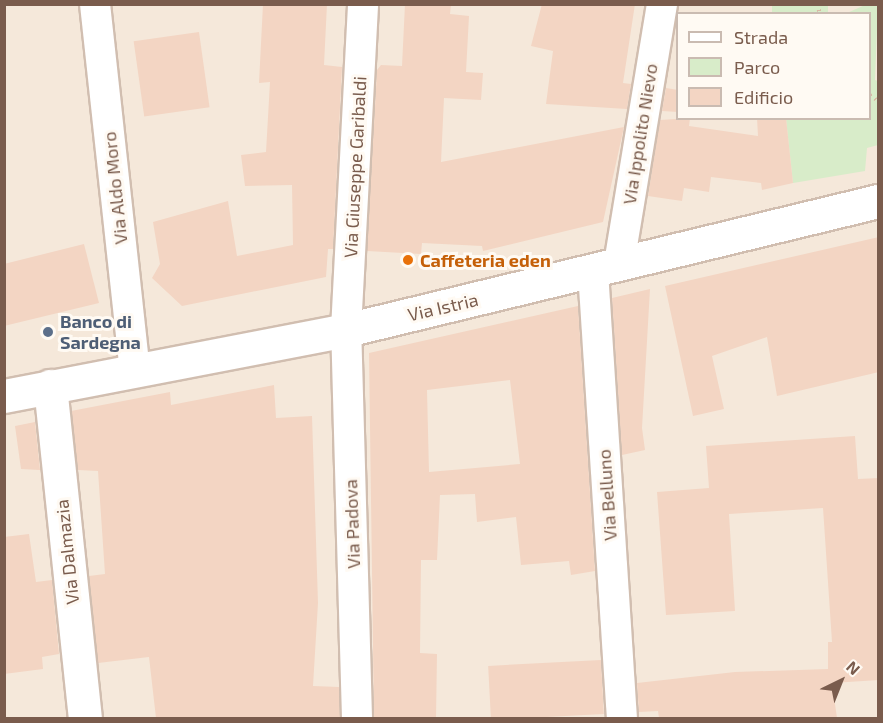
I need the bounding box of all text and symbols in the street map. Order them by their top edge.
legend [676,12,871,120]
text: Strada [734,26,788,48]
text: Parco [734,56,780,78]
street label: Via Ippolito Nievo [618,62,662,206]
street label: Via Giuseppe Garibaldi [339,76,371,258]
text: Edificio [734,86,793,108]
street label: Via Aldo Moro [98,130,132,246]
place label: Caffeteria eden [420,249,551,271]
marker: Caffeteria eden [401,253,415,267]
street label: Via Istria [406,288,480,326]
place label: Banco di Sardegna [60,311,141,354]
marker: Banco di Sardegna [41,325,55,339]
street label: Via Belluno [593,448,621,542]
street label: Via Padova [340,479,364,569]
street label: Via Dalmazia [51,498,83,606]
north arrow [811,651,871,711]
text: N [843,657,864,678]

